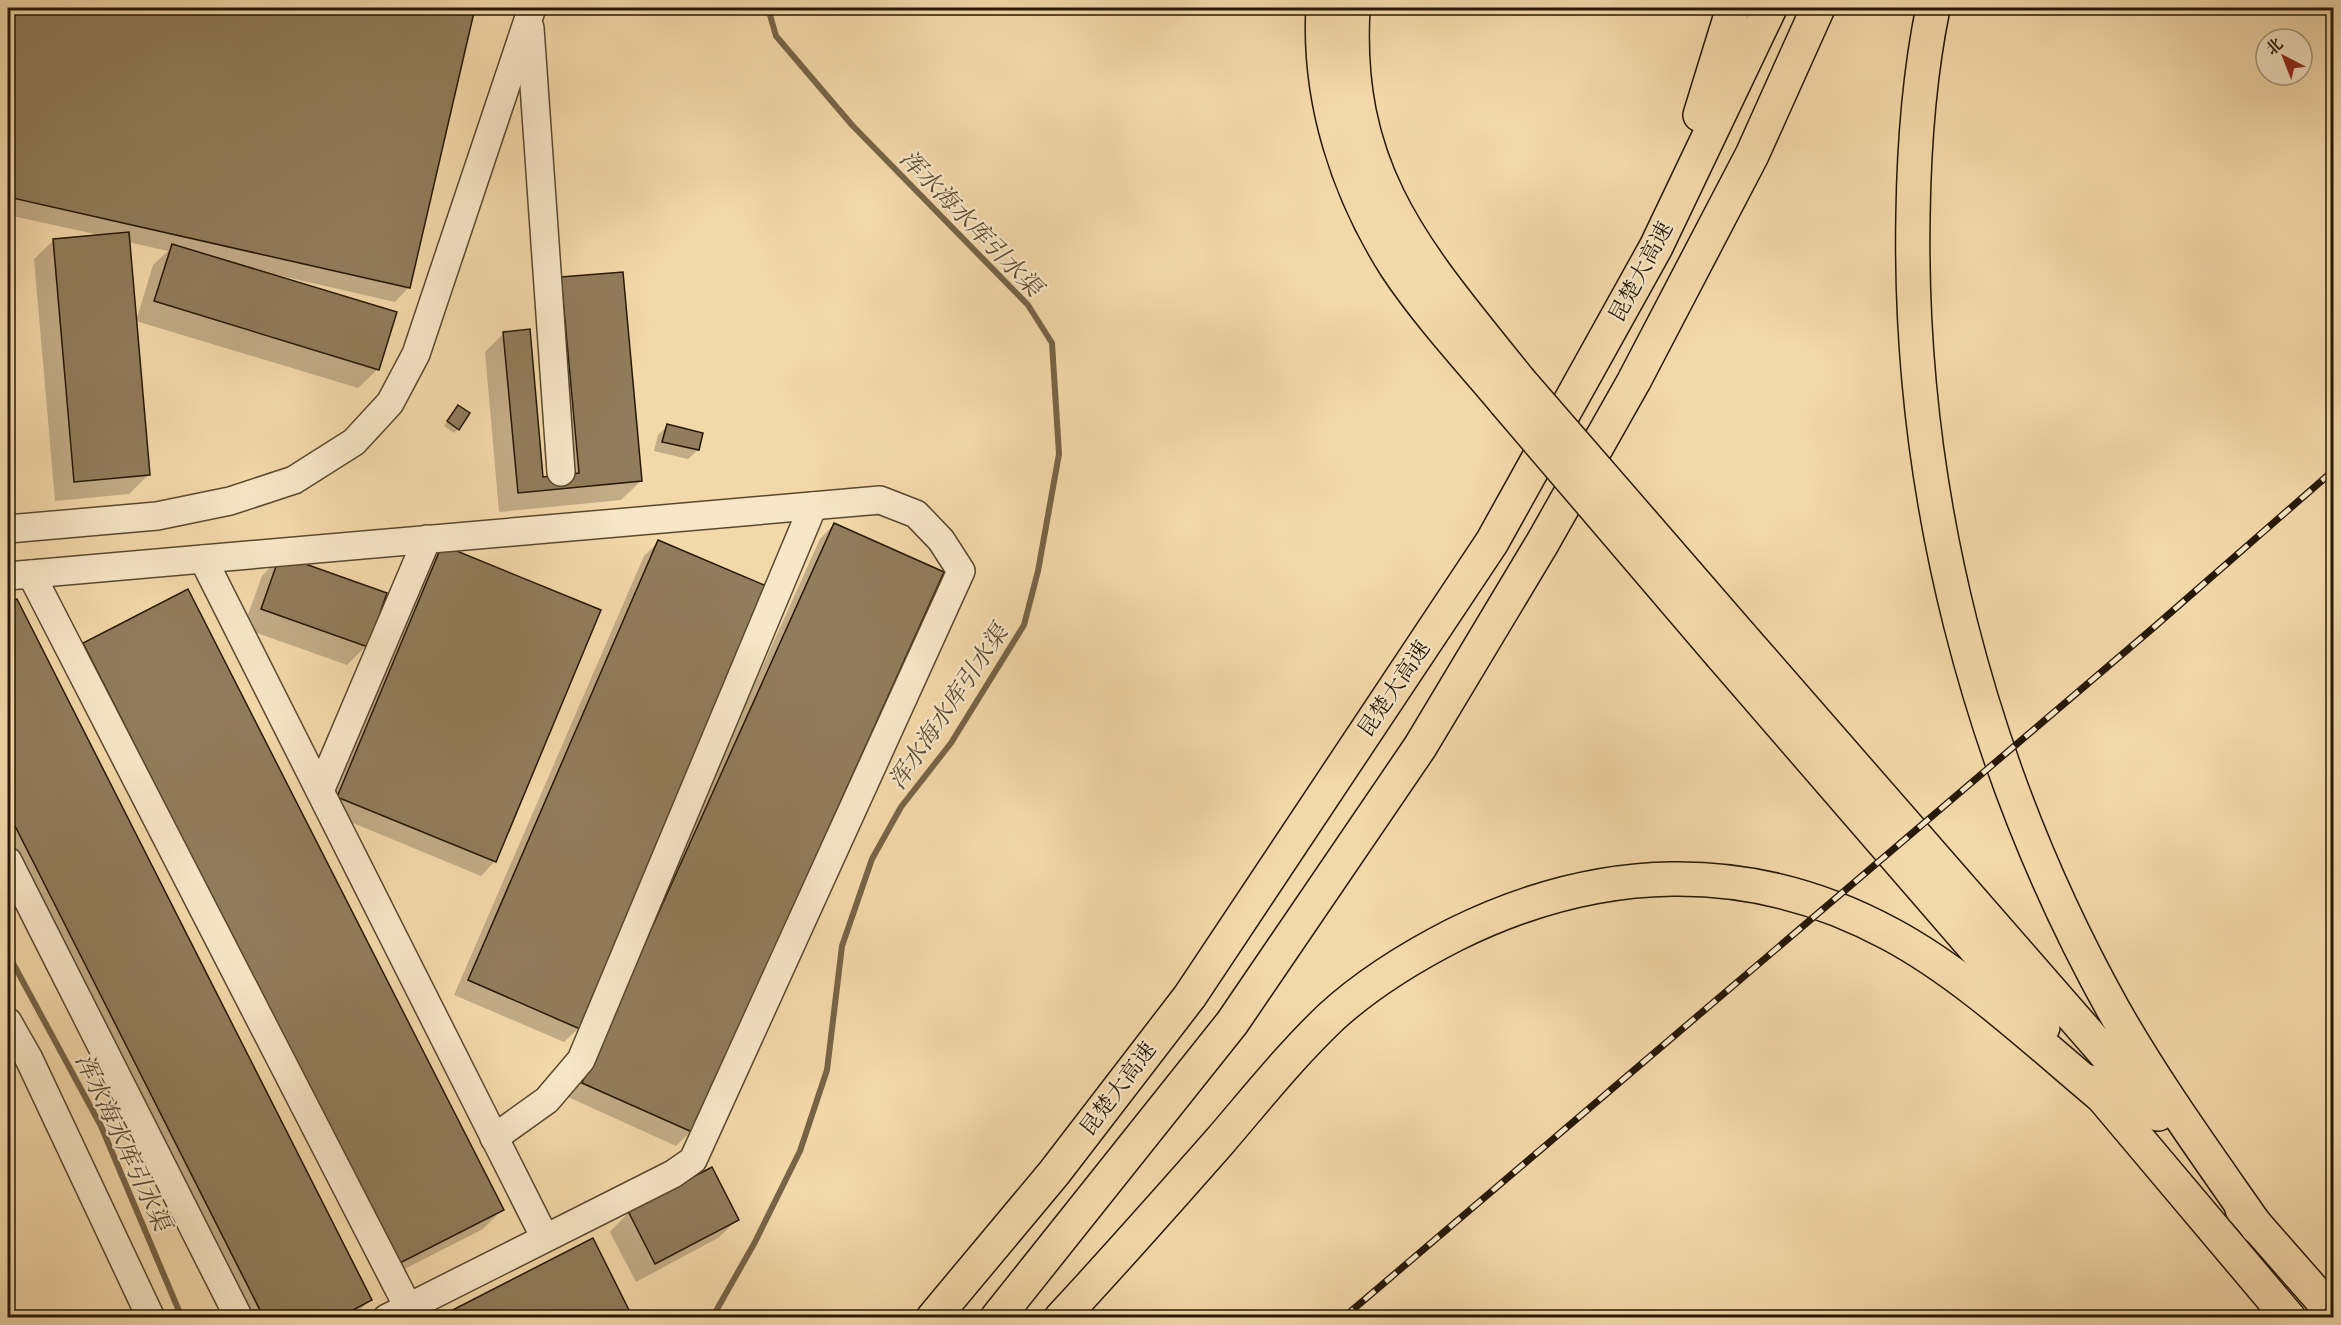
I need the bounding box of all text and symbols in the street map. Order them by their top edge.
north arrow [2254,27,2314,87]
text: 北 [2262,34,2287,59]
water label: 浑水海水库引水渠 [894,144,1050,304]
street label: 昆楚大高速 [1604,217,1678,327]
water label: 浑水海水库引水渠 [883,617,1015,794]
street label: 昆楚大高速 [1352,636,1436,742]
street label: 昆楚大高速 [1075,1037,1161,1141]
water label: 浑水海水库引水渠 [70,1049,178,1238]

